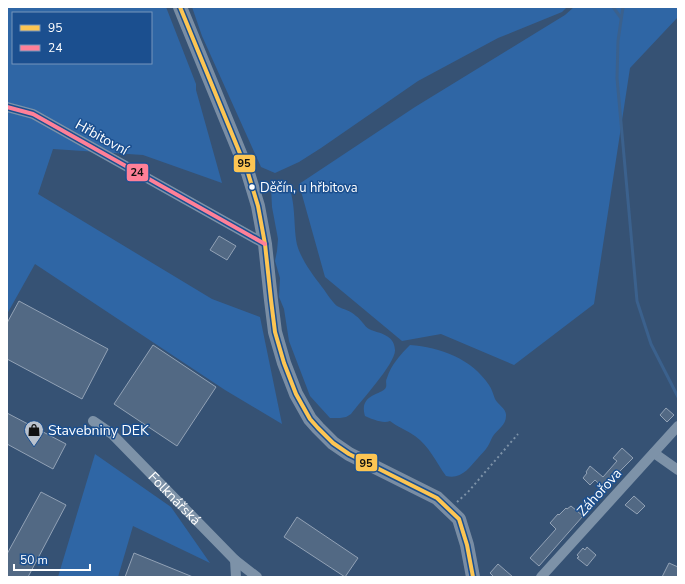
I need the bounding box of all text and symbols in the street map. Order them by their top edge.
legend [12,12,152,64]
text: 95 [48,20,62,36]
text: 24 [48,40,62,56]
street label: Hřbitovní [72,115,132,160]
line badge: 95 [233,154,256,173]
text: 95 [237,156,251,171]
line badge: 24 [126,163,149,182]
text: 24 [130,165,144,180]
place label: Děčín, u hřbitova [260,179,358,197]
marker: Děčín, u hřbitova [247,182,257,192]
shop icon: Stavebniny DEK [23,419,45,447]
place label: Stavebniny DEK [48,421,149,440]
line badge: 95 [355,453,378,472]
text: 95 [359,456,373,471]
street label: Záhořova [573,464,626,520]
street label: Folknářská [144,468,205,530]
scale bar [14,546,90,572]
text: 50 m [20,552,48,568]

